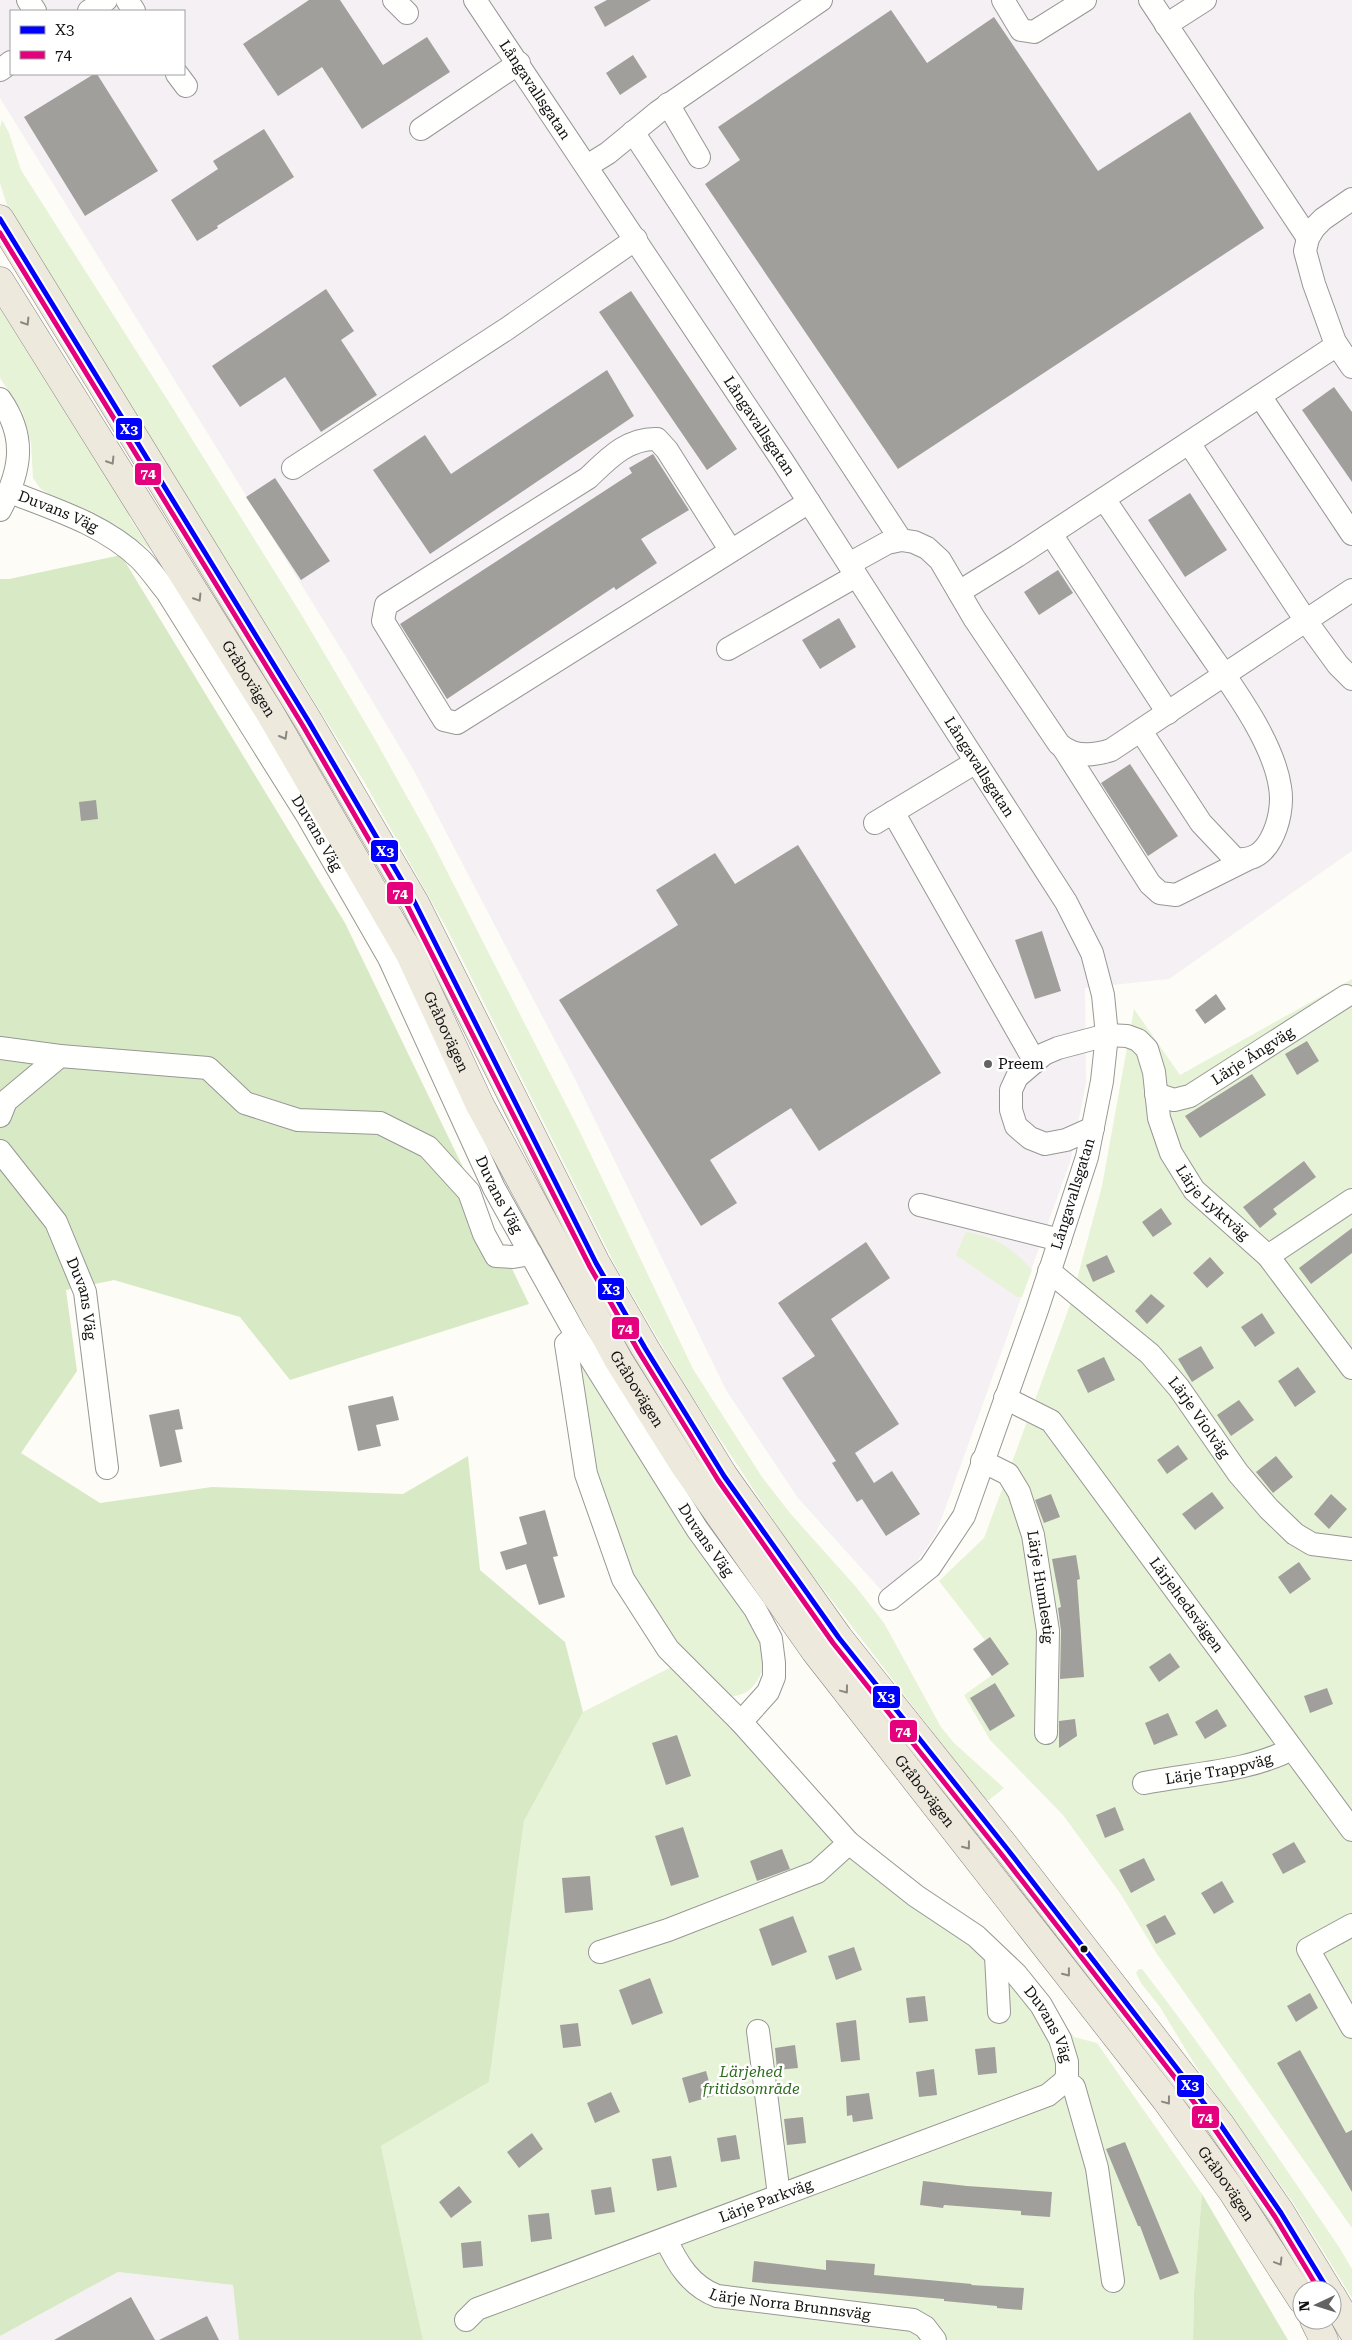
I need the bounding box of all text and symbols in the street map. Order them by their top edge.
legend [10,10,185,75]
text: X3 [55,21,75,39]
street label: Långavallsgatan [495,37,575,143]
text: 74 [55,46,72,64]
one-way arrow [20,317,30,326]
street label: Långavallsgatan [720,373,799,479]
line badge: X3 [115,417,143,441]
text: X3 [120,421,138,437]
one-way arrow [105,455,115,464]
line badge: 74 [134,462,162,486]
text: 74 [140,465,156,481]
street label: Duvans Väg [16,487,102,537]
one-way arrow [191,593,201,602]
street label: Gråbovägen [218,637,279,721]
street label: Långavallsgatan [940,713,1018,821]
one-way arrow [277,731,287,740]
street label: Duvans Väg [288,792,346,875]
line badge: X3 [370,839,399,863]
text: X3 [376,843,394,859]
line badge: 74 [386,881,414,905]
text: 74 [392,885,408,901]
street label: Gråbovägen [420,989,473,1075]
street label: Lärje Ängväg [1208,1023,1298,1089]
place label: Preem [998,1055,1044,1073]
marker: Preem [982,1058,994,1070]
street label: Långavallsgatan [1047,1136,1099,1252]
street label: Duvans Väg [472,1153,527,1237]
street label: Lärje Lyktväg [1172,1162,1253,1244]
street label: Duvans Väg [63,1255,100,1341]
line badge: X3 [597,1277,625,1301]
text: X3 [602,1281,620,1297]
line badge: 74 [611,1316,640,1340]
text: 74 [617,1320,633,1336]
street label: Gråbovägen [606,1348,668,1431]
street label: Lärje Violväg [1165,1373,1234,1462]
street label: Duvans Väg [674,1500,738,1580]
street label: Lärje Humlestig [1023,1529,1057,1644]
street label: Lärjehedsvägen [1146,1554,1228,1656]
one-way arrow [839,1684,848,1694]
line badge: X3 [872,1685,901,1709]
text: X3 [877,1689,895,1705]
line badge: 74 [889,1719,918,1743]
text: 74 [895,1723,911,1739]
street label: Lärje Trappväg [1164,1749,1275,1788]
street label: Gråbovägen [891,1751,959,1831]
one-way arrow [961,1840,970,1849]
unlabelled marker [1079,1944,1089,1954]
one-way arrow [1061,1967,1070,1977]
street label: Duvans Väg [1020,1982,1076,2065]
park label: Lärjehed fritidsområde [702,2063,800,2098]
line badge: X3 [1176,2074,1205,2098]
text: X3 [1181,2077,1199,2093]
one-way arrow [1162,2095,1170,2104]
line badge: 74 [1191,2105,1220,2129]
text: 74 [1197,2109,1213,2125]
street label: Gråbovägen [1194,2143,1258,2225]
street label: Lärje Parkväg [717,2175,815,2226]
one-way arrow [1273,2257,1283,2266]
north arrow [1292,2280,1342,2330]
street label: Lärje Norra Brunnsväg [706,2285,872,2324]
text: N [1296,2300,1312,2312]

